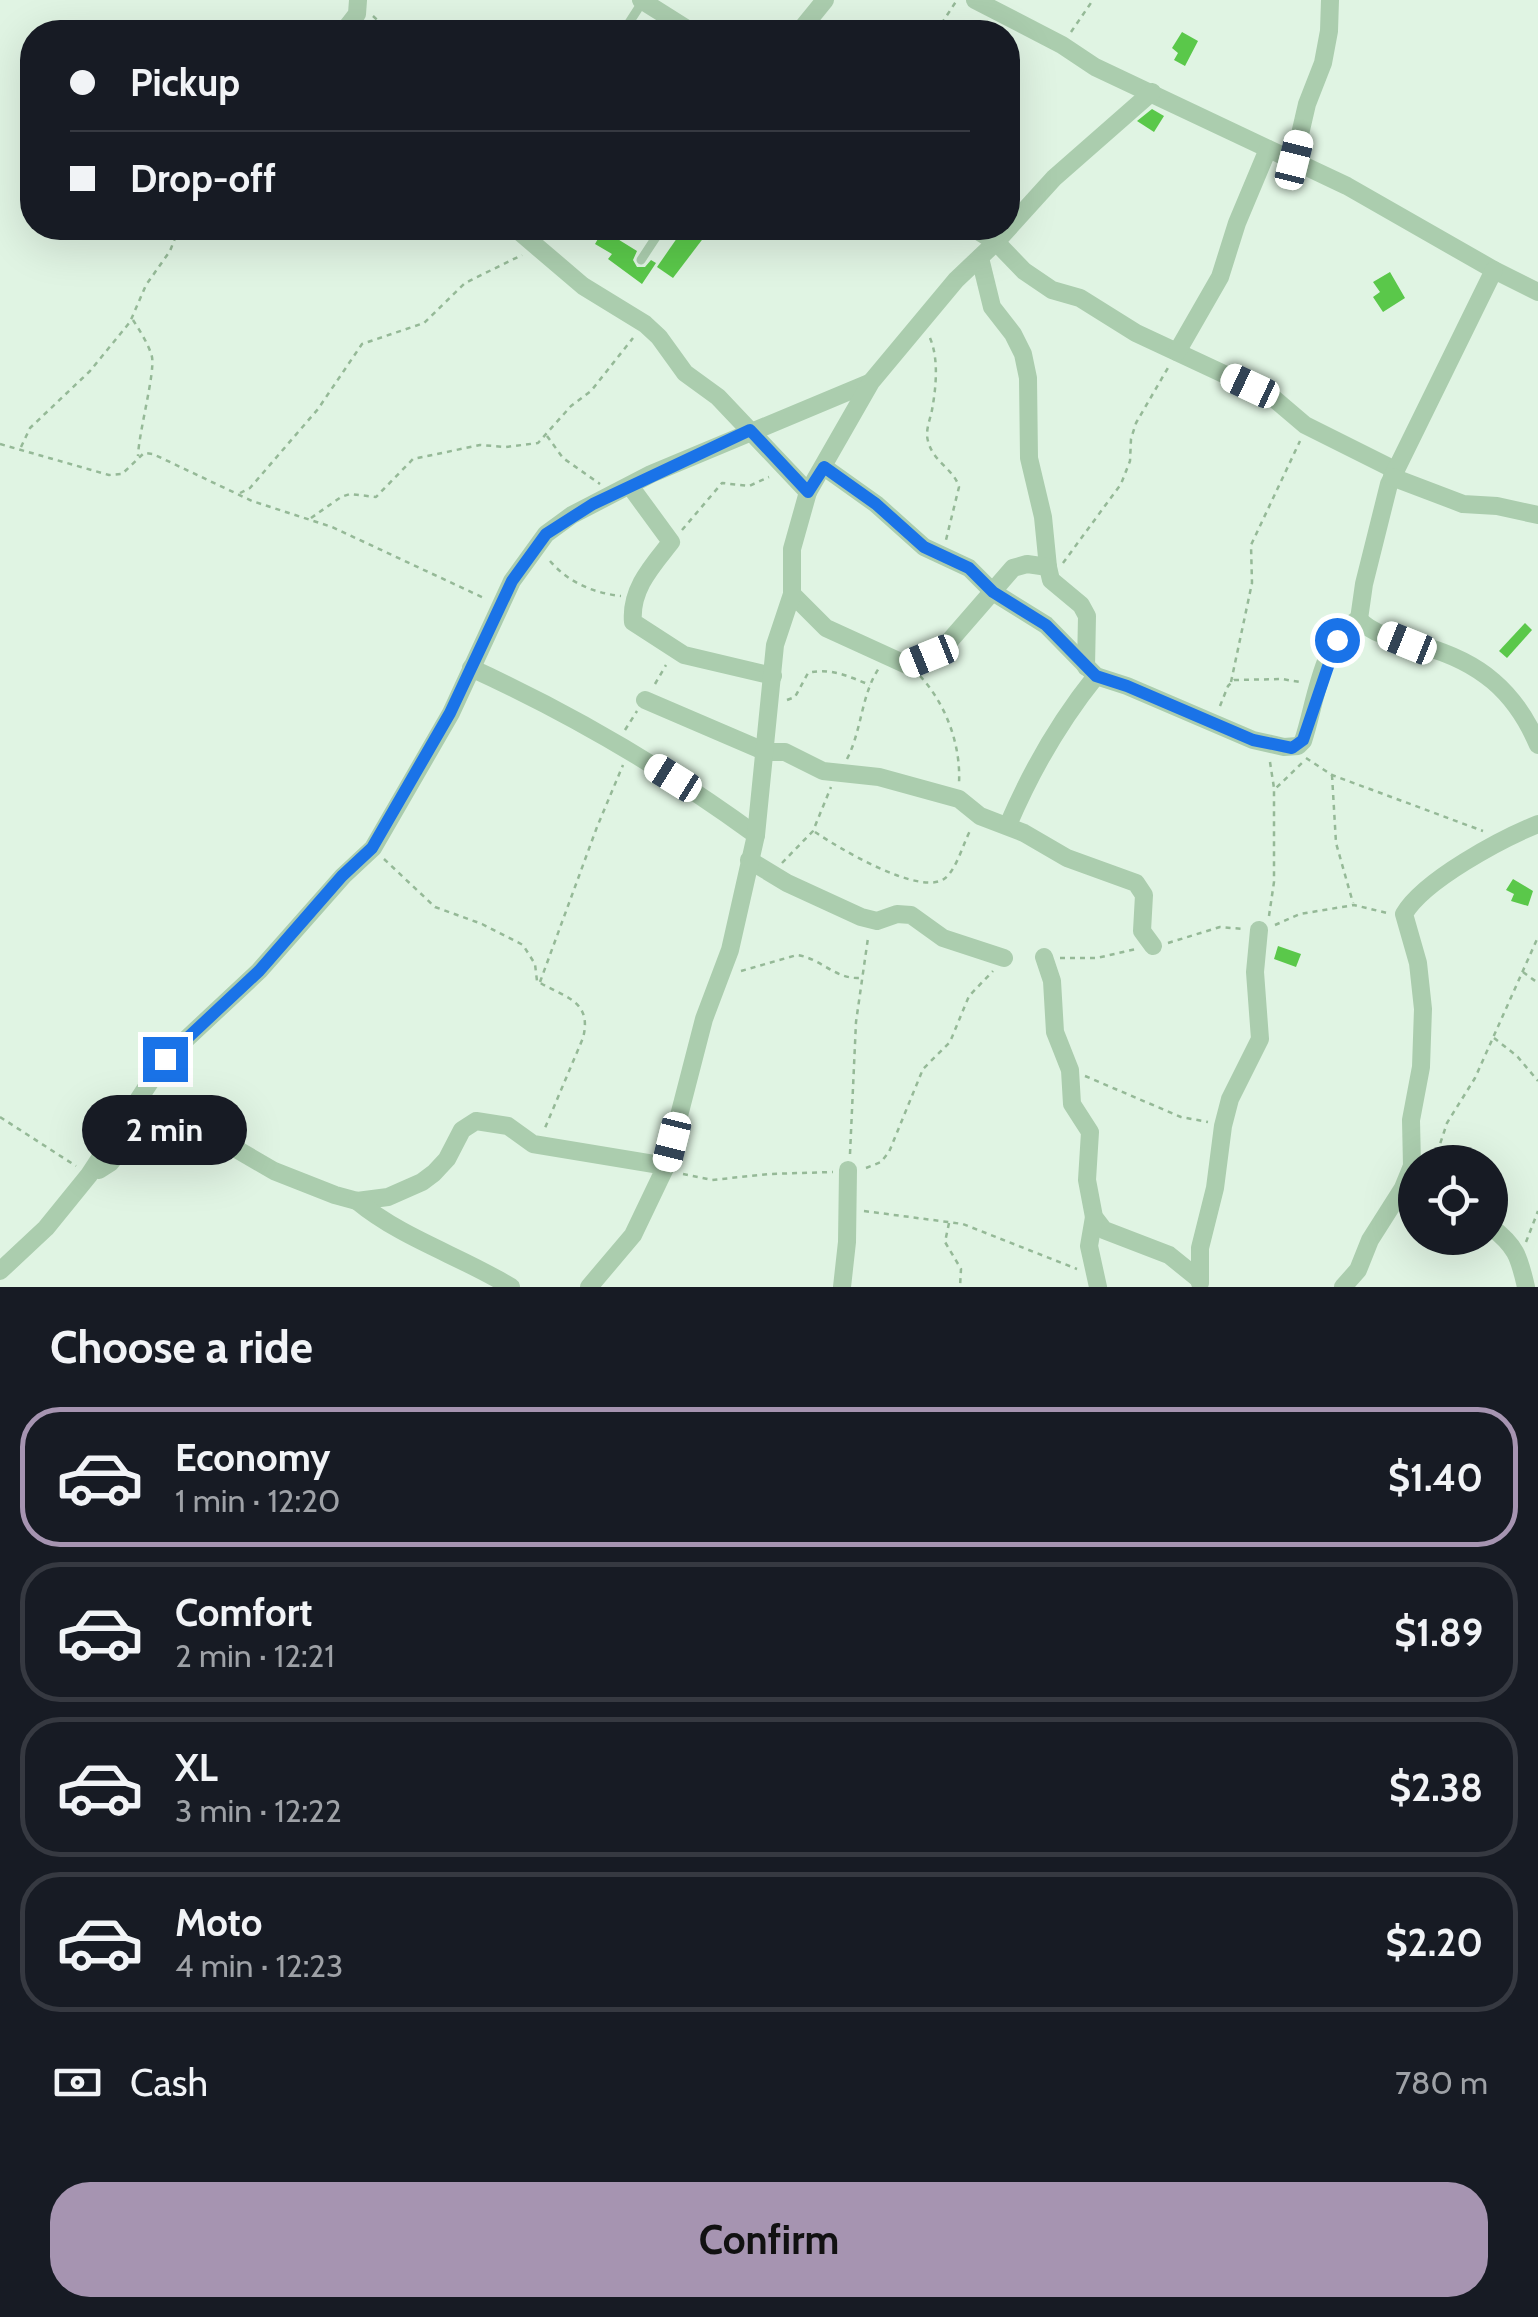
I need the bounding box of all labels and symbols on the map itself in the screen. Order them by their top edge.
car [1272,127,1316,193]
car [1216,360,1284,412]
route start [1315,618,1360,663]
car [1374,618,1440,668]
car [896,631,962,681]
car [640,749,706,807]
route end [143,1037,188,1082]
callout: 2 min [82,1094,248,1164]
car [650,1109,694,1175]

